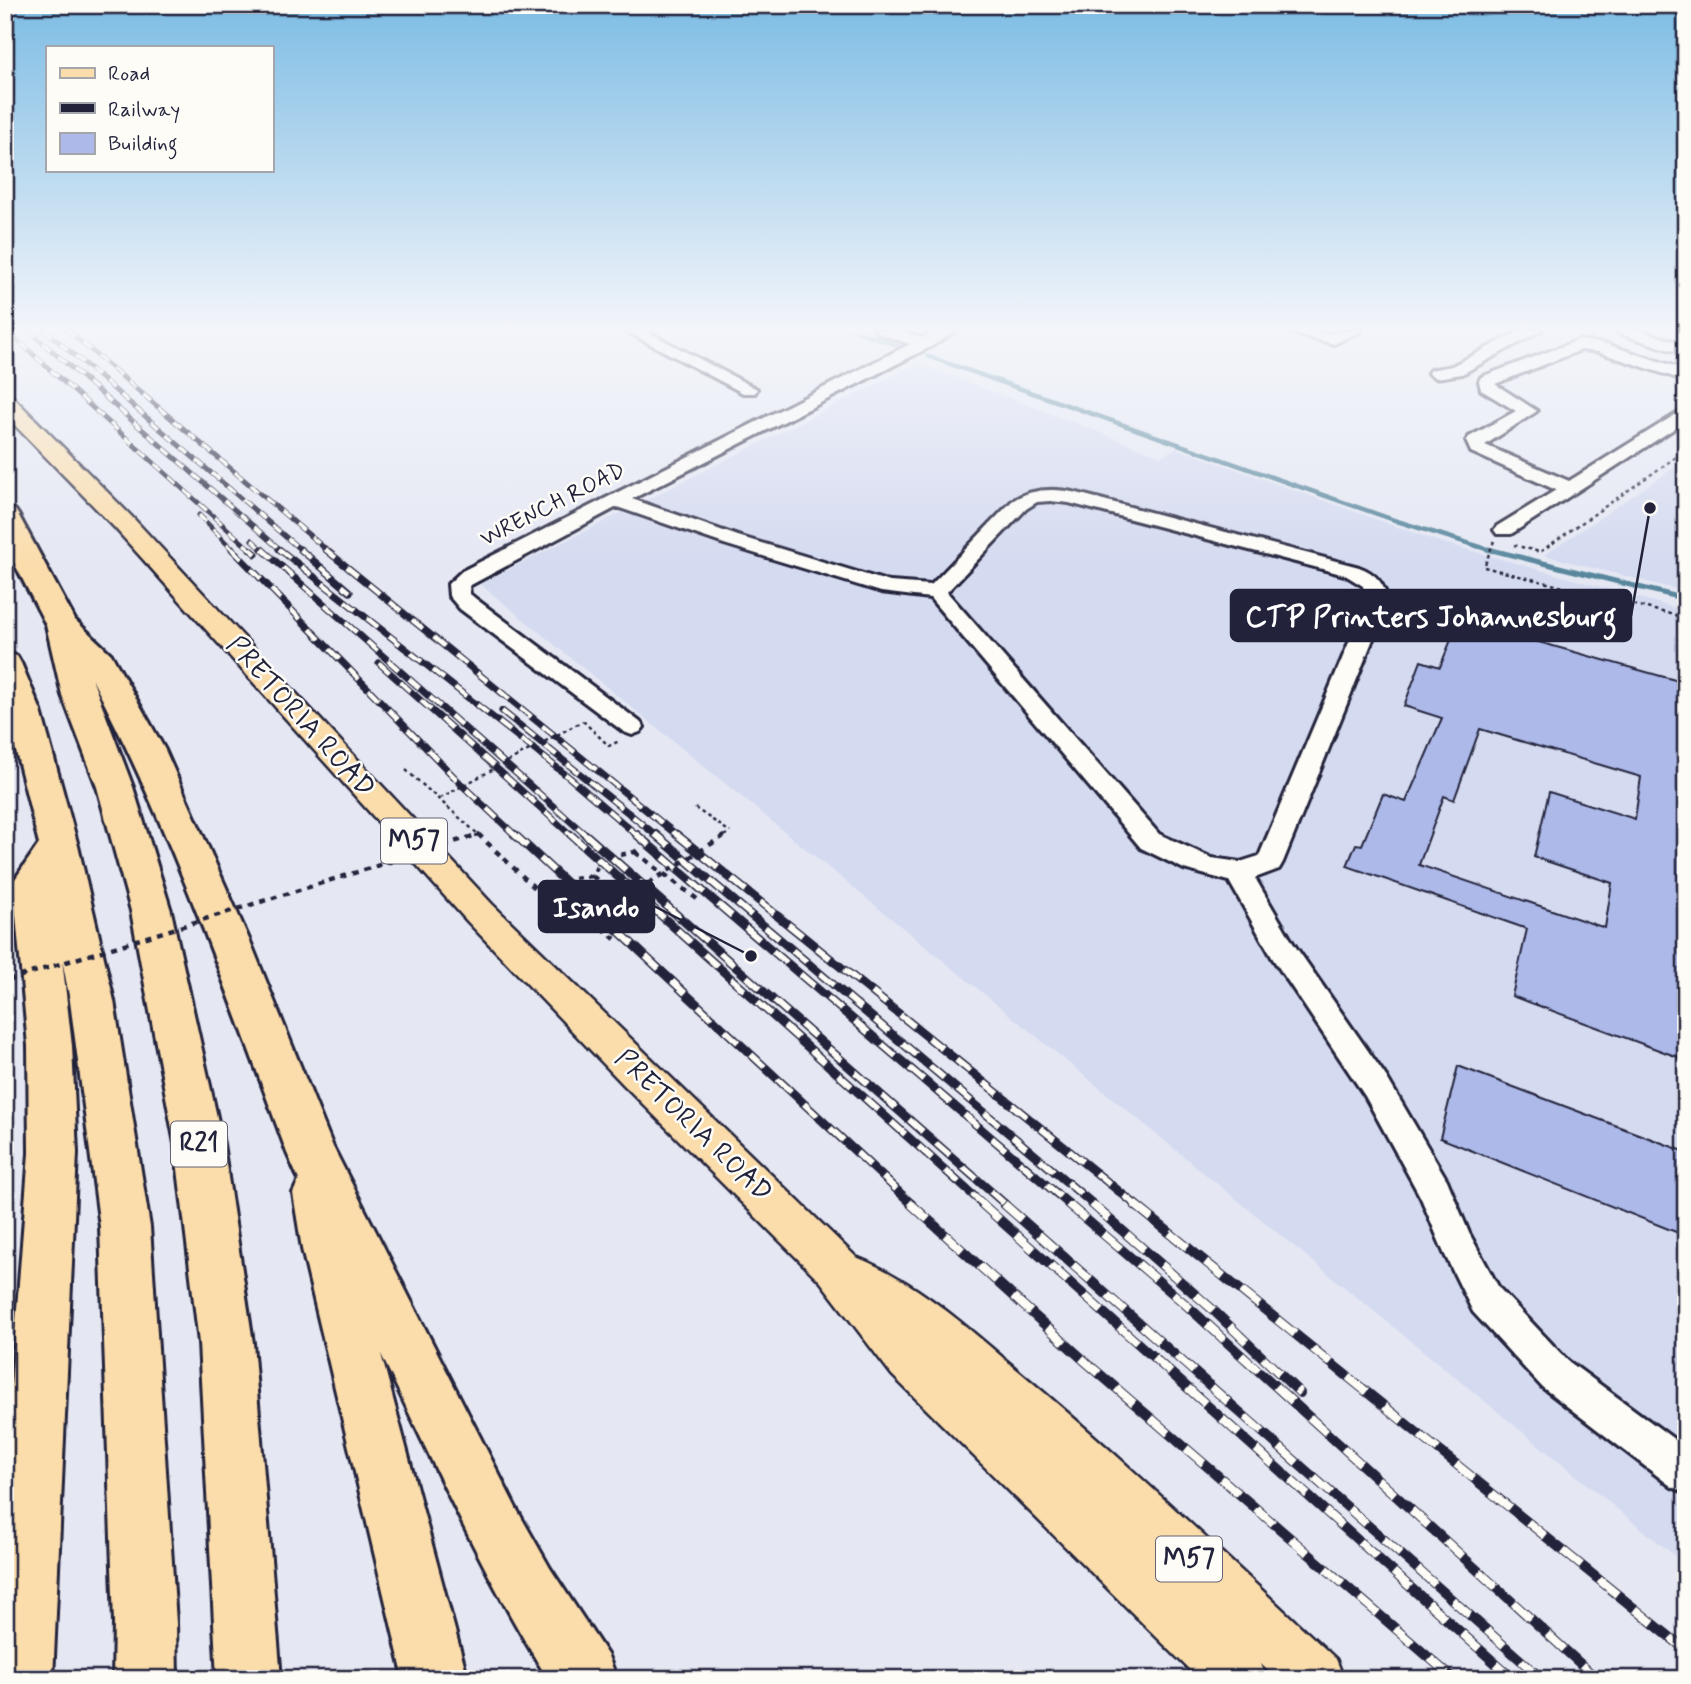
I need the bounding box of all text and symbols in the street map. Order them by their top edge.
legend [46,46,273,172]
text: Road [108,60,150,88]
text: Railway [108,96,180,124]
text: Building [108,130,178,160]
street label: WRENCH ROAD [476,456,630,554]
callout: CTP Printers Johannesburg [1231,590,1631,641]
text: CTP Printers Johannesburg [1245,598,1617,641]
street label: PRETORIA ROAD [217,628,383,806]
road number: M57 [381,818,447,863]
callout: Isando [539,881,654,932]
text: Isando [553,889,639,928]
street label: PRETORIA ROAD [606,1041,780,1211]
road number: R21 [171,1121,227,1166]
road number: M57 [1156,1536,1222,1582]

